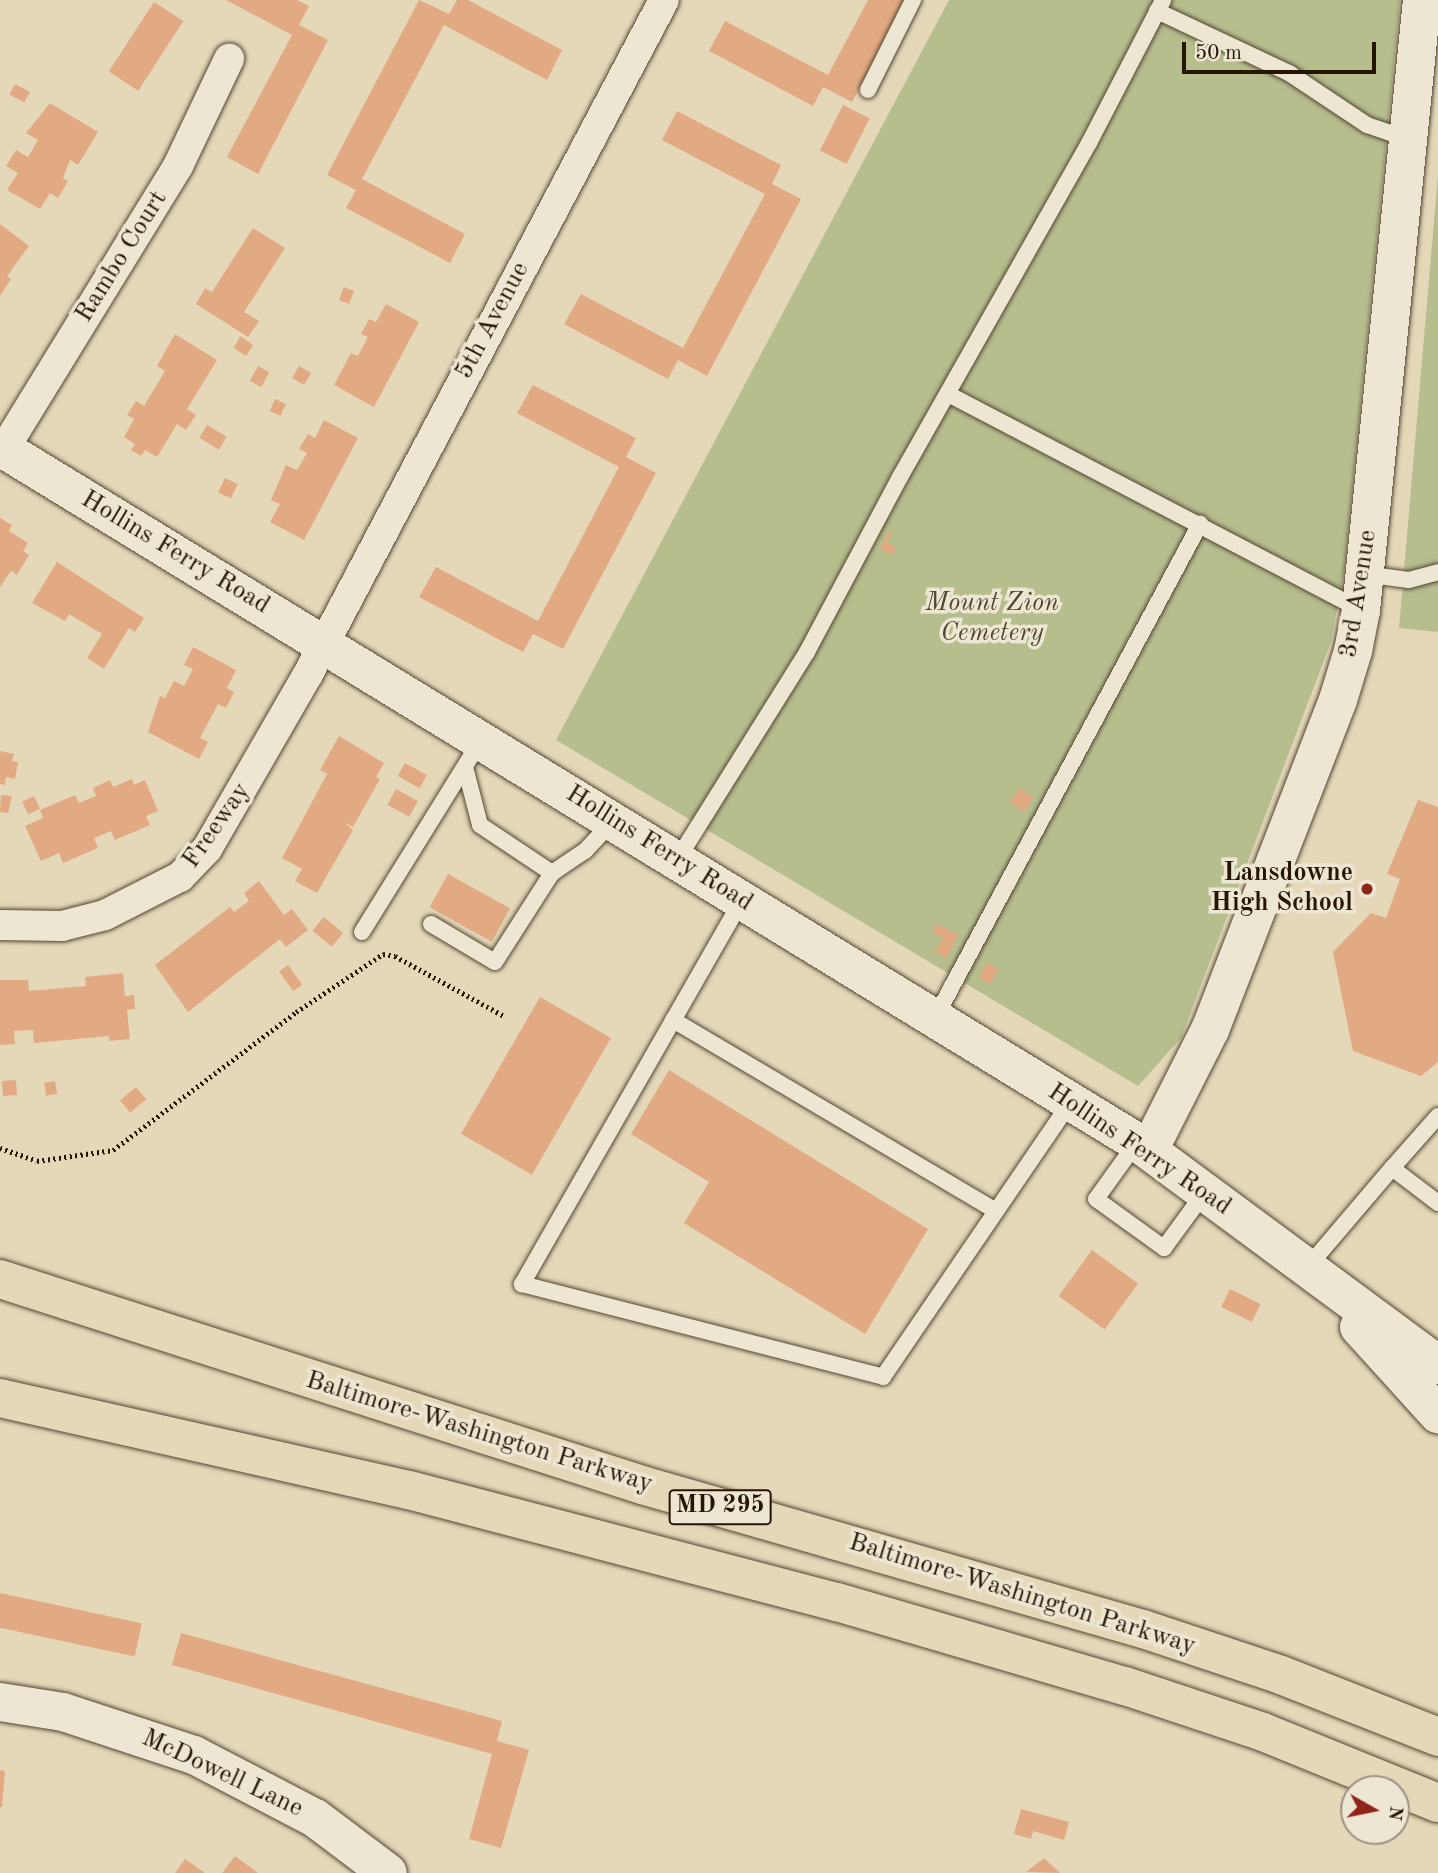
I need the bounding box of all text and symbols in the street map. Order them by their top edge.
scale bar [1186,28,1380,72]
text: 50 m [1195,43,1242,64]
street label: Rambo Court [69,185,175,329]
street label: 5th Avenue [449,257,537,385]
street label: Hollins Ferry Road [75,484,275,622]
street label: 3rd Avenue [1333,528,1385,660]
park label: Mount Zion Cemetery [925,588,1059,650]
street label: Freeway [176,777,258,875]
street label: Hollins Ferry Road [560,779,758,919]
place label: Lansdowne High School [1211,858,1353,920]
marker: Lansdowne High School [1359,881,1375,897]
street label: Hollins Ferry Road [1041,1077,1237,1223]
street label: Baltimore-Washington Parkway [302,1365,656,1501]
road number: MD 295 [668,1486,772,1527]
street label: Baltimore-Washington Parkway [845,1527,1199,1663]
street label: McDowell Lane [136,1723,308,1825]
north arrow [1340,1775,1410,1845]
text: N [1384,1804,1405,1822]

